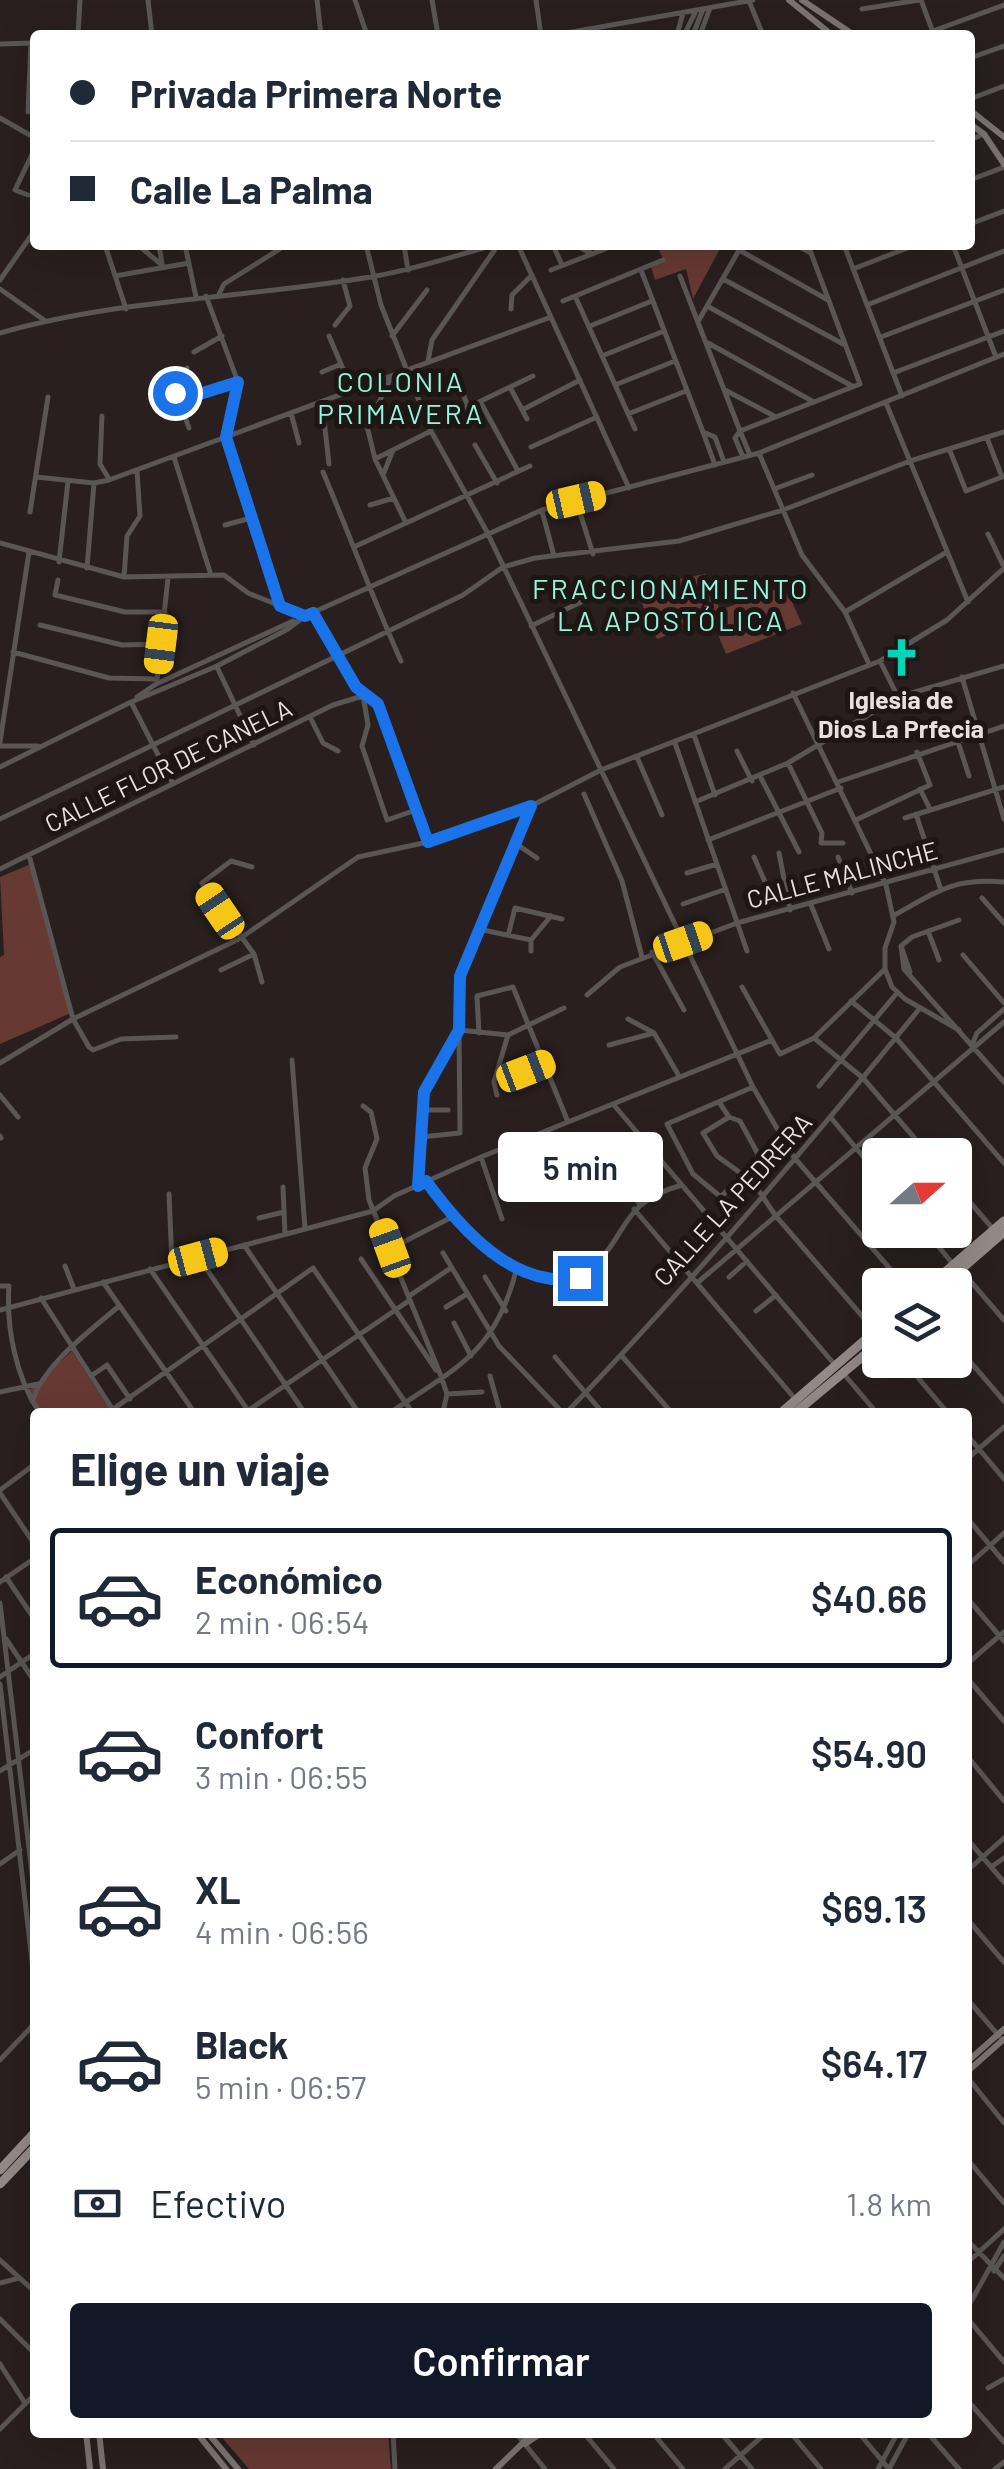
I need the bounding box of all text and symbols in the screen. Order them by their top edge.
text: Privada Primera Norte [130,70,502,116]
text: Calle La Palma [130,166,373,212]
district label: COLONIA PRIMAVERA [317,364,485,430]
route start [153,371,198,416]
car [543,479,609,521]
district label: FRACCIONAMIENTO LA APOSTÓLICA [532,571,810,637]
car [142,612,180,676]
church icon: Iglesia de Dios La Prfecia [880,637,922,679]
place label: Iglesia de Dios La Prfecia [818,684,984,743]
street label: CALLE FLOR DE CANELA [40,692,296,838]
street label: CALLE MALINCHE [743,834,941,914]
car [191,878,249,944]
car [650,918,716,966]
car [493,1046,559,1096]
street label: CALLE LA PEDRERA [647,1107,817,1291]
callout: 5 min [498,1133,662,1203]
north arrow [862,1138,972,1248]
map controls [862,1138,972,1378]
text: 5 min [543,1148,618,1186]
car [366,1215,414,1281]
car [165,1235,231,1279]
route end [558,1256,603,1301]
button: layers [862,1268,972,1378]
text: Elige un viaje [70,1441,330,1495]
icon: car [75,1553,165,1643]
text: Económico [195,1556,383,1602]
text: $40.66 [811,1575,927,1621]
text: 2 min · 06:54 [195,1602,369,1640]
icon: car [75,1708,165,1798]
text: Confort [195,1711,324,1757]
text: $54.90 [811,1730,927,1776]
text: 3 min · 06:55 [195,1757,368,1795]
icon: car [75,1863,165,1953]
text: XL [195,1866,241,1912]
text: $69.13 [821,1885,927,1931]
text: 4 min · 06:56 [195,1912,369,1950]
icon: car [75,2018,165,2108]
text: Black [195,2021,289,2067]
text: $64.17 [821,2040,927,2086]
text: 5 min · 06:57 [195,2067,366,2105]
icon: cash [70,2176,125,2231]
text: Efectivo [150,2180,286,2226]
text: 1.8 km [846,2184,932,2222]
button: Confirmar [70,2303,932,2418]

